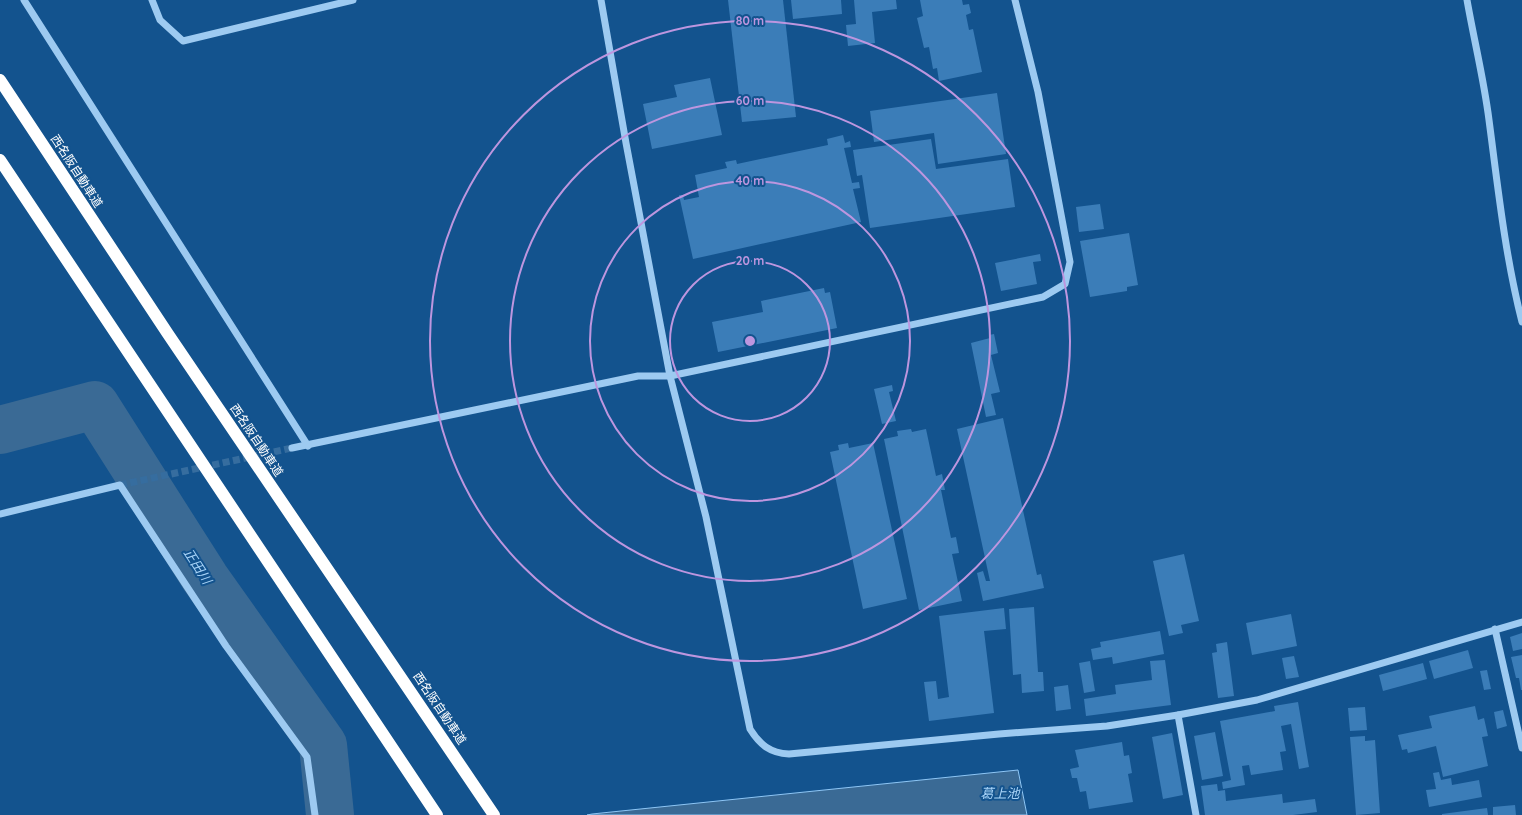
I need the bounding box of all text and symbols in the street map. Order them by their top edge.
text: 80 m [736,13,764,28]
text: 60 m [736,93,764,108]
street label: 西名阪自動車道 [48,132,106,210]
text: 40 m [736,173,764,188]
text: 20 m [736,253,764,268]
centre of rings [743,334,757,348]
street label: 西名阪自動車道 [227,401,287,479]
water label: 正田川 [181,545,216,588]
street label: 西名阪自動車道 [410,669,470,747]
water label: 葛上池 [980,785,1021,801]

